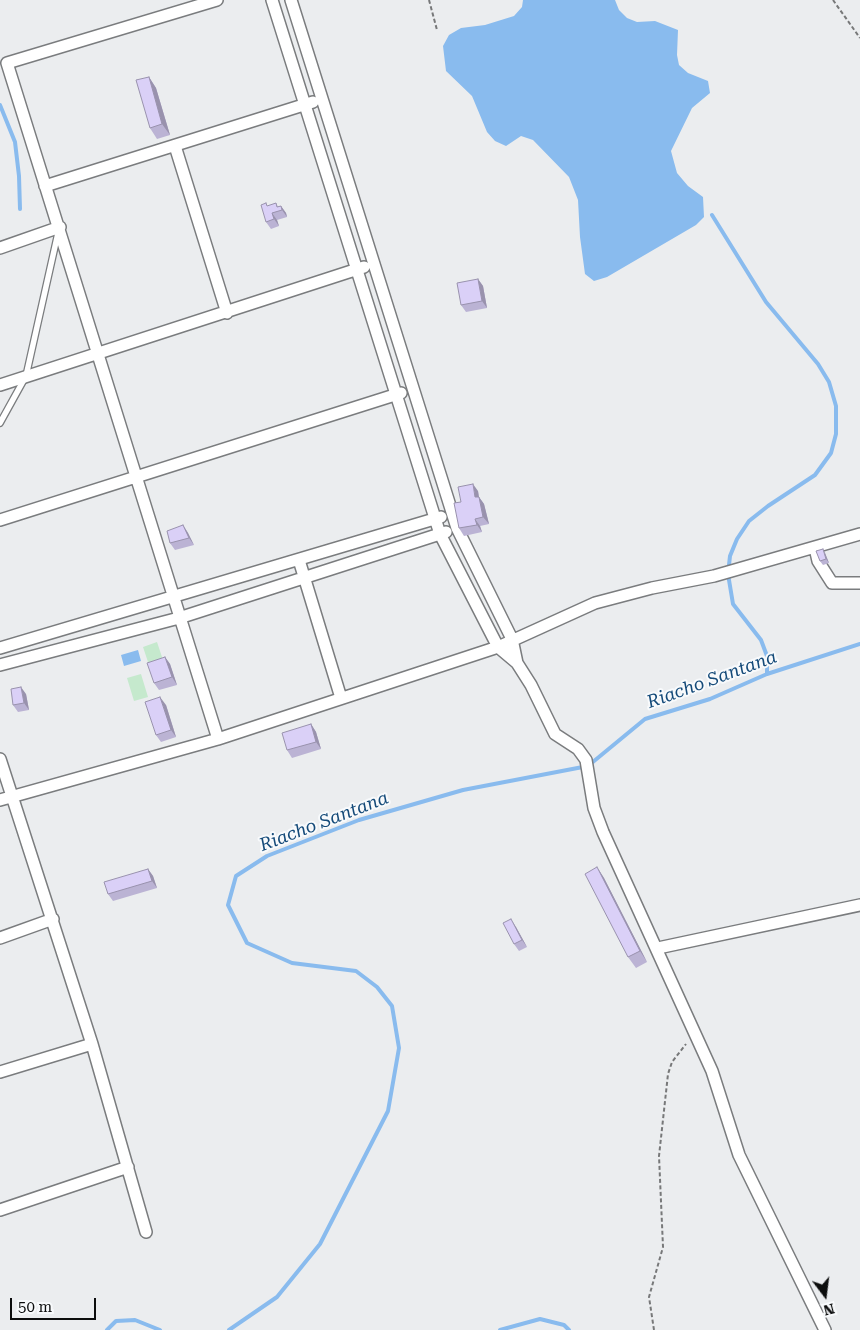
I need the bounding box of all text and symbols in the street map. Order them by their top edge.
water label: Riacho Santana [644,646,780,714]
water label: Riacho Santana [256,787,392,857]
north arrow [800,1270,850,1320]
scale bar [12,1288,99,1320]
text: 50 m [18,1298,52,1316]
text: N [822,1300,836,1319]

